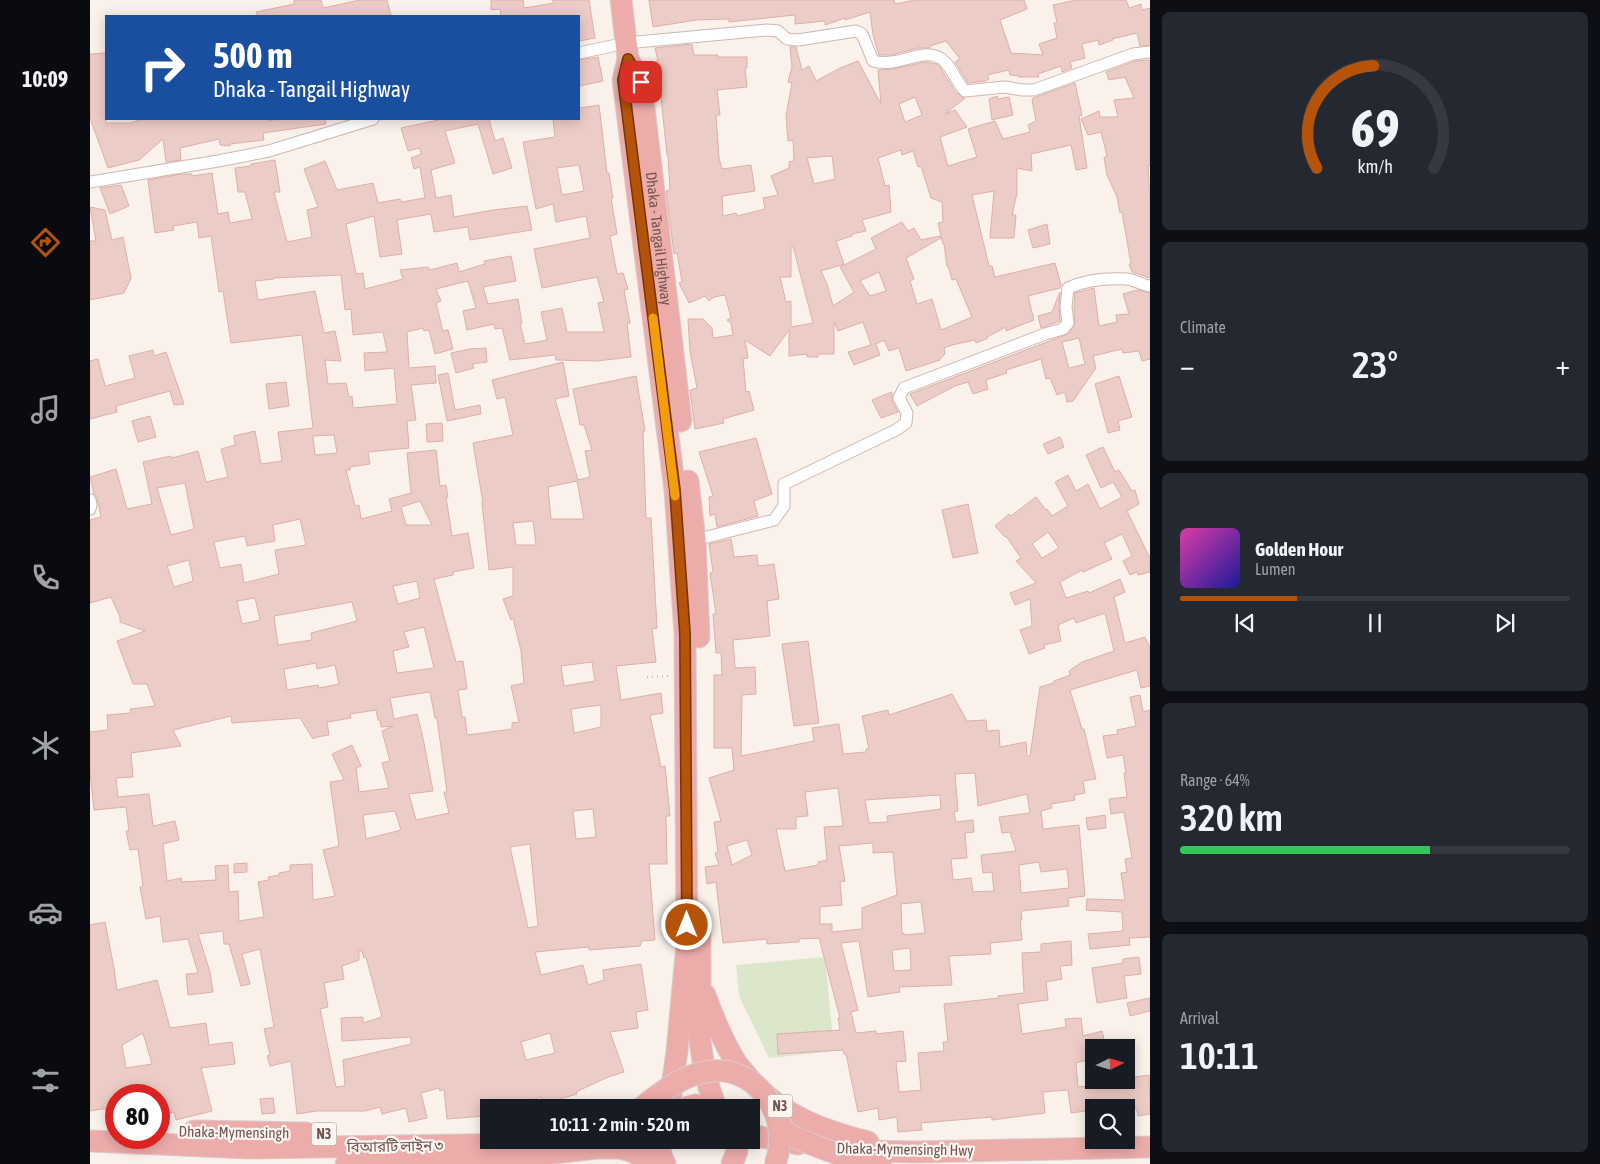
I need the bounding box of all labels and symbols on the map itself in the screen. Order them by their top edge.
pin [620,61,662,103]
street label: Dhaka - Tangail Highway [643,171,676,306]
position arrow [660,898,712,950]
north arrow [1085,1039,1135,1089]
speed limit sign: 80 [105,1084,170,1149]
road number: N3 [768,1094,792,1118]
road number: N3 [312,1122,336,1146]
street label: Dhaka-Mymensingh [178,1123,290,1141]
street label: বিআরটি লাইন ৩ [346,1137,443,1155]
street label: Dhaka-Mymensingh Hwy [836,1139,974,1159]

